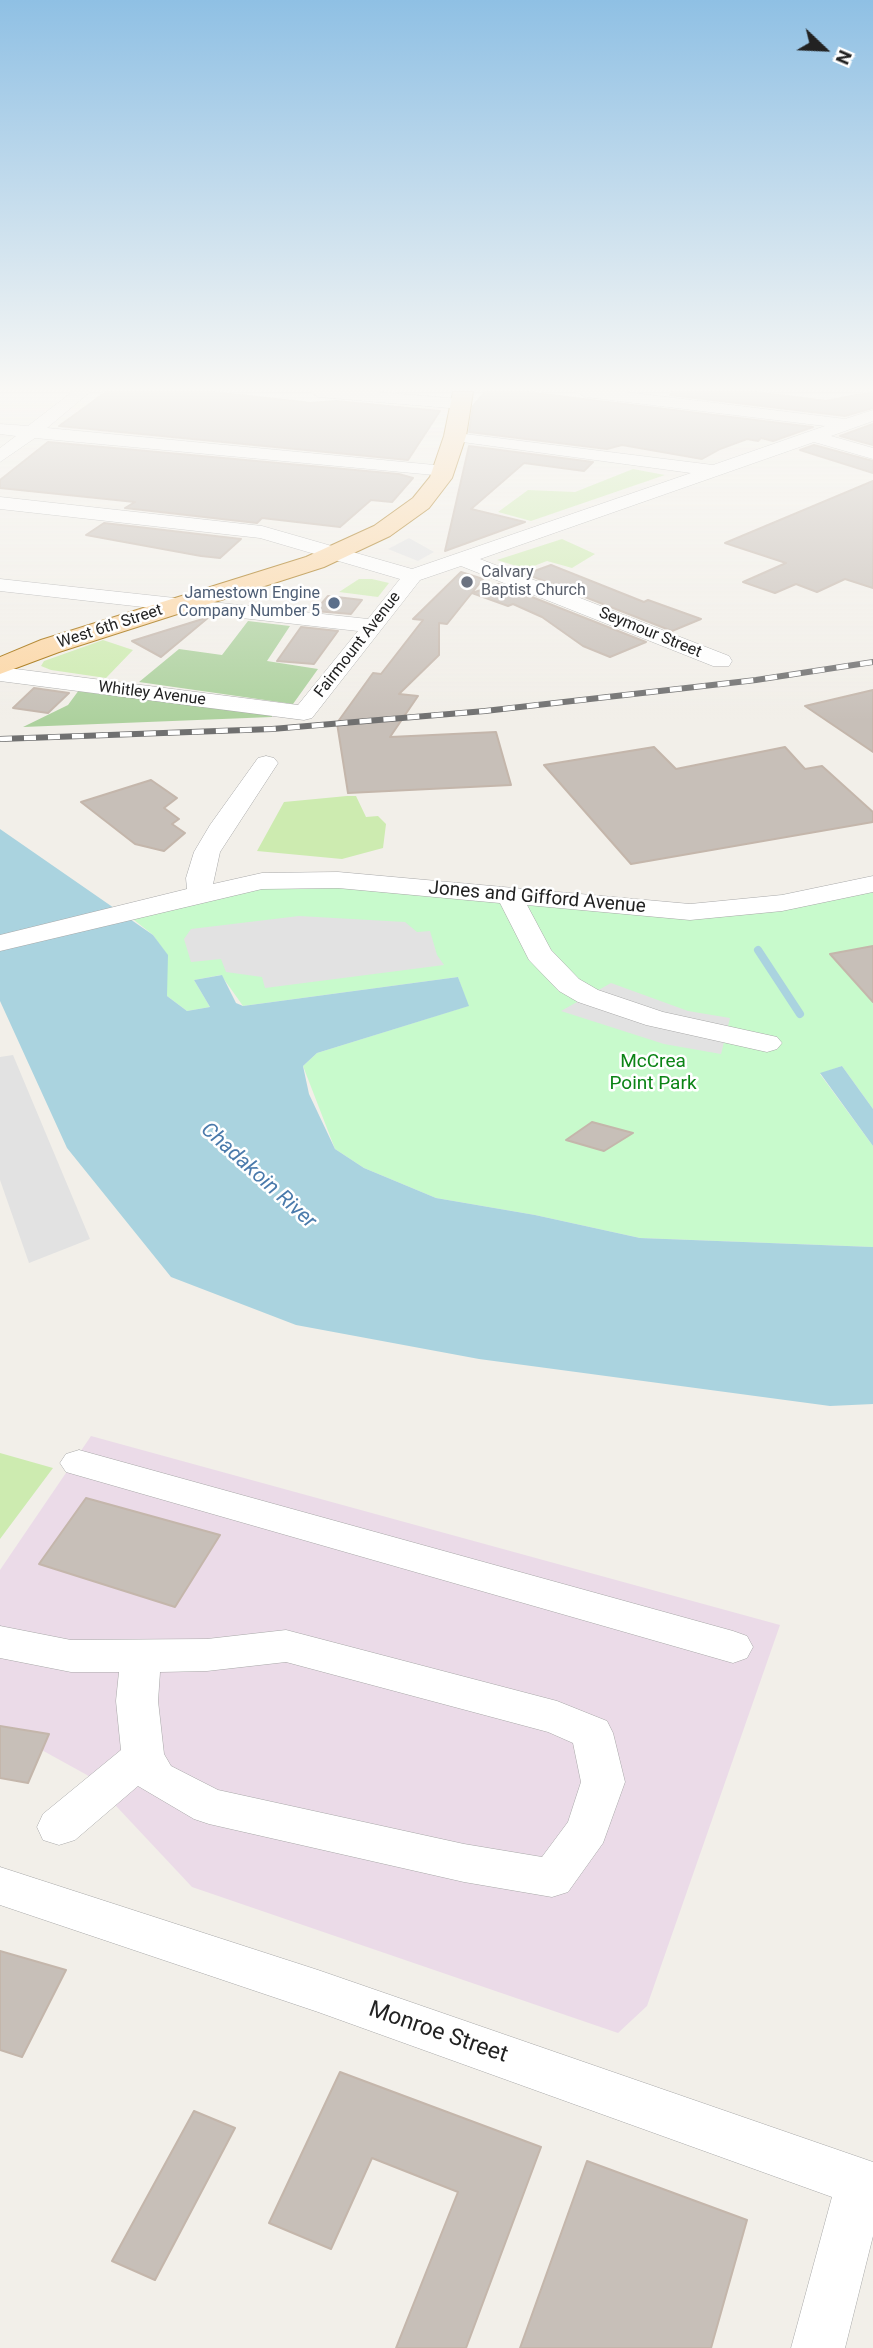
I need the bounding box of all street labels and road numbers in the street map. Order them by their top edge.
street label: Fairmount Avenue [311,588,405,702]
street label: West 6th Street [55,601,165,653]
street label: Seymour Street [596,604,704,662]
street label: Whitley Avenue [97,678,207,710]
street label: Jones and Gifford Avenue [427,877,647,919]
street label: Monroe Street [365,1996,511,2070]

